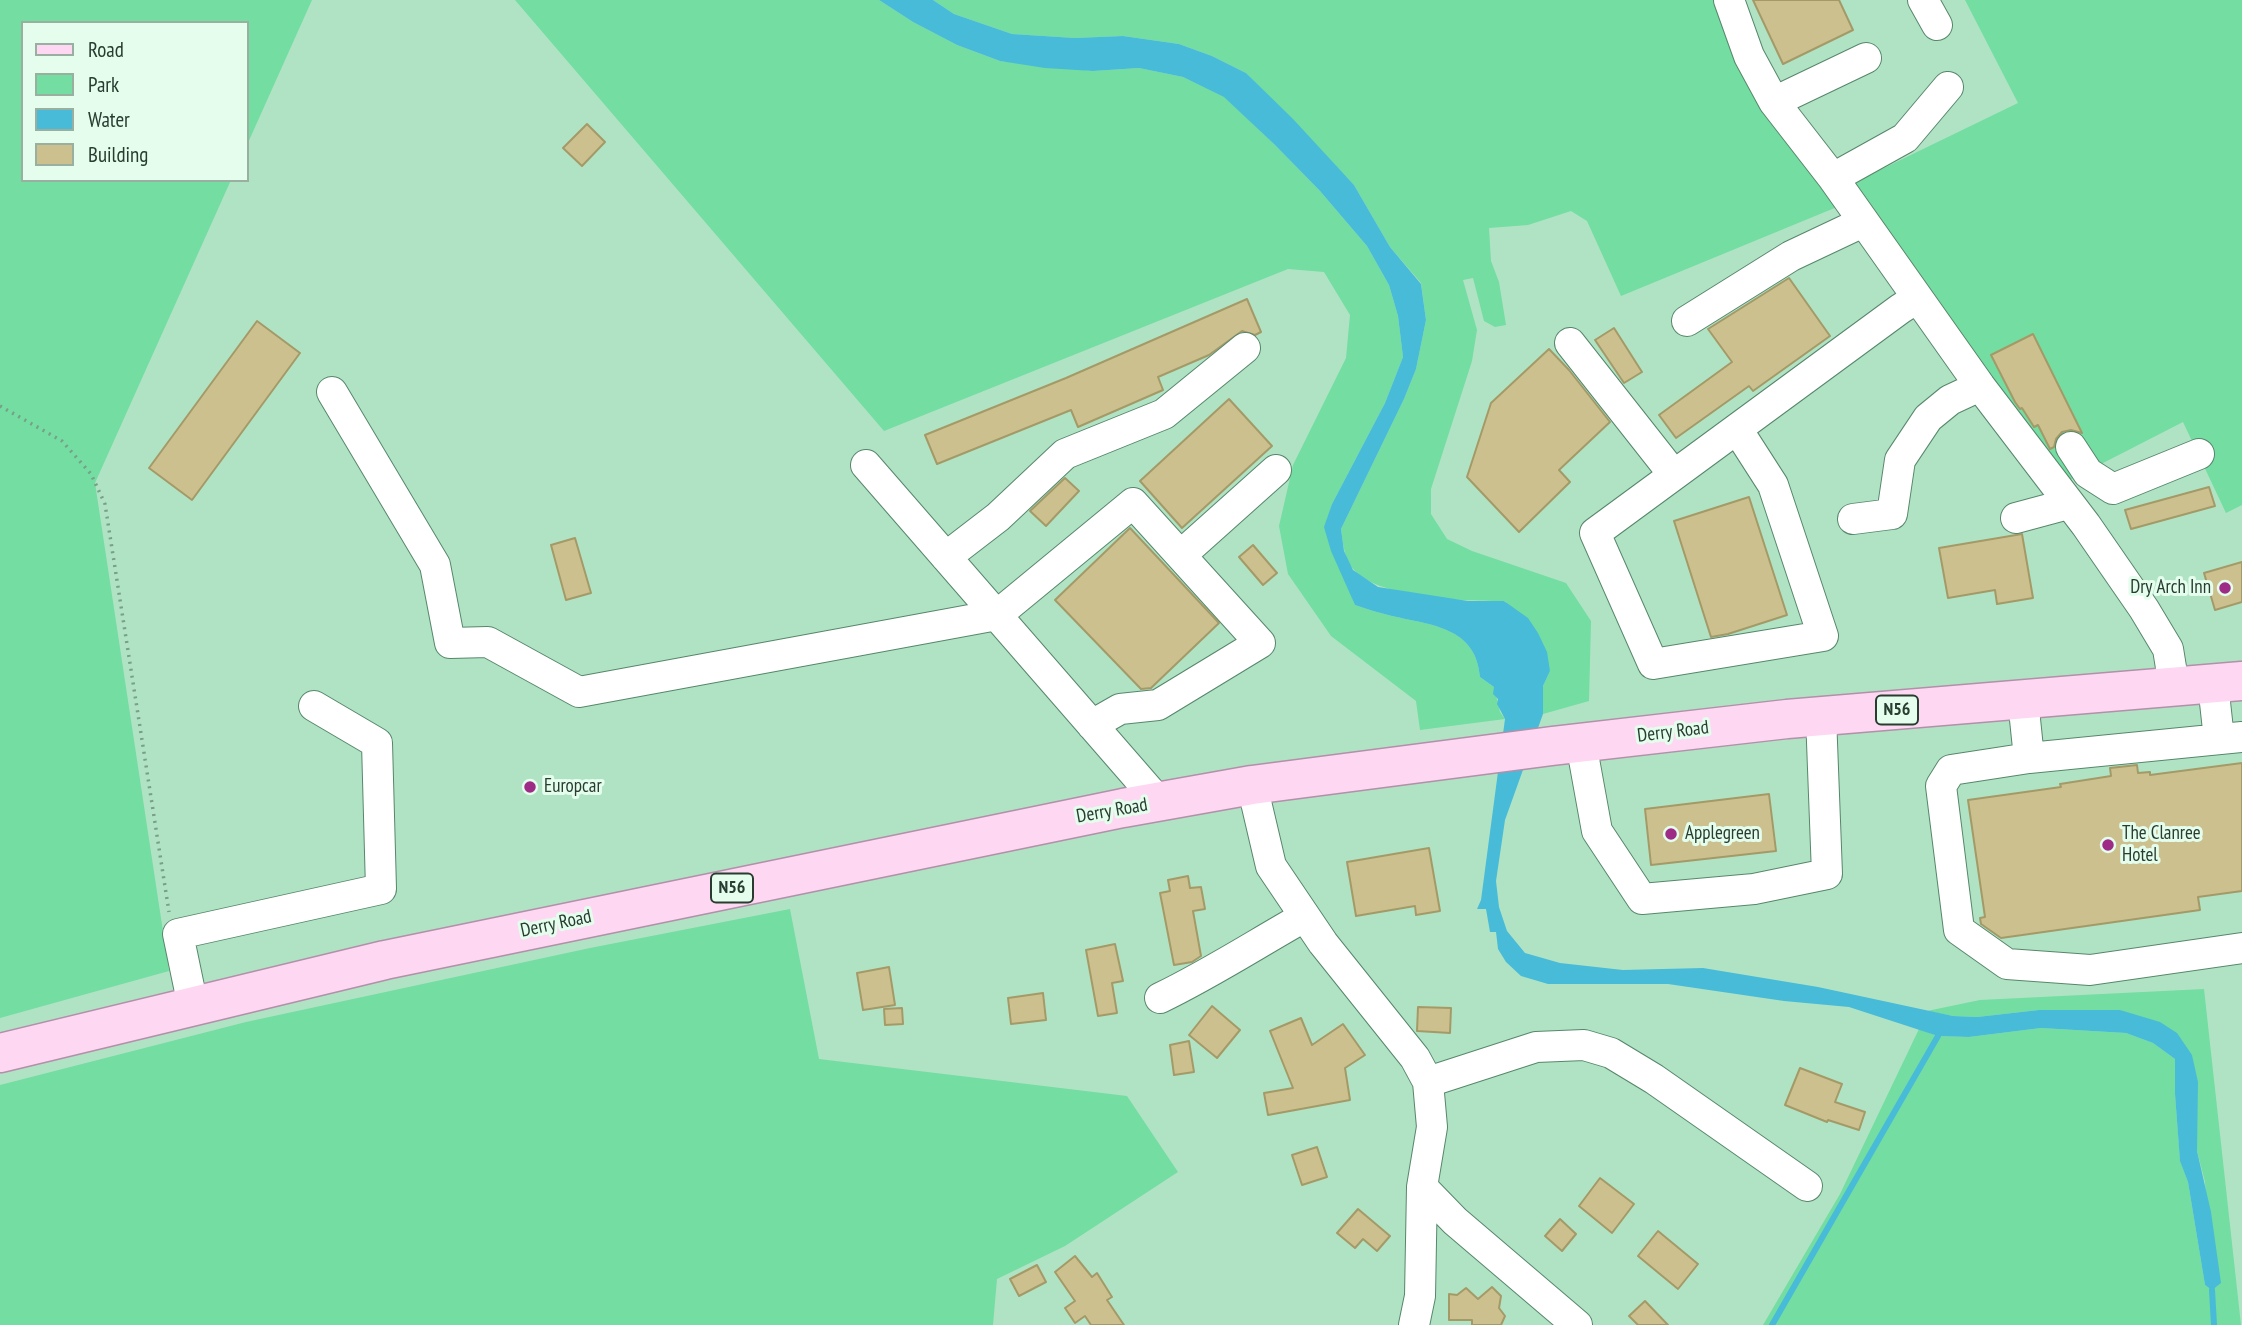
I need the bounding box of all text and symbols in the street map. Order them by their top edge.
legend [21,21,248,182]
text: Road [88,36,124,63]
text: Park [88,71,119,98]
text: Water [88,106,130,133]
text: Building [88,141,148,168]
place label: Dry Arch Inn [2130,577,2211,599]
marker: Dry Arch Inn [2217,580,2233,596]
road number: N56 [1876,696,1918,724]
street label: Derry Road [1636,716,1710,748]
place label: Europcar [544,776,602,798]
marker: Europcar [522,779,538,795]
street label: Derry Road [1075,794,1149,828]
place label: Applegreen [1685,823,1760,845]
place label: The Clanree Hotel [2122,823,2201,867]
marker: Applegreen [1663,826,1679,842]
marker: The Clanree Hotel [2100,837,2116,853]
road number: N56 [711,874,753,903]
street label: Derry Road [519,905,593,943]

